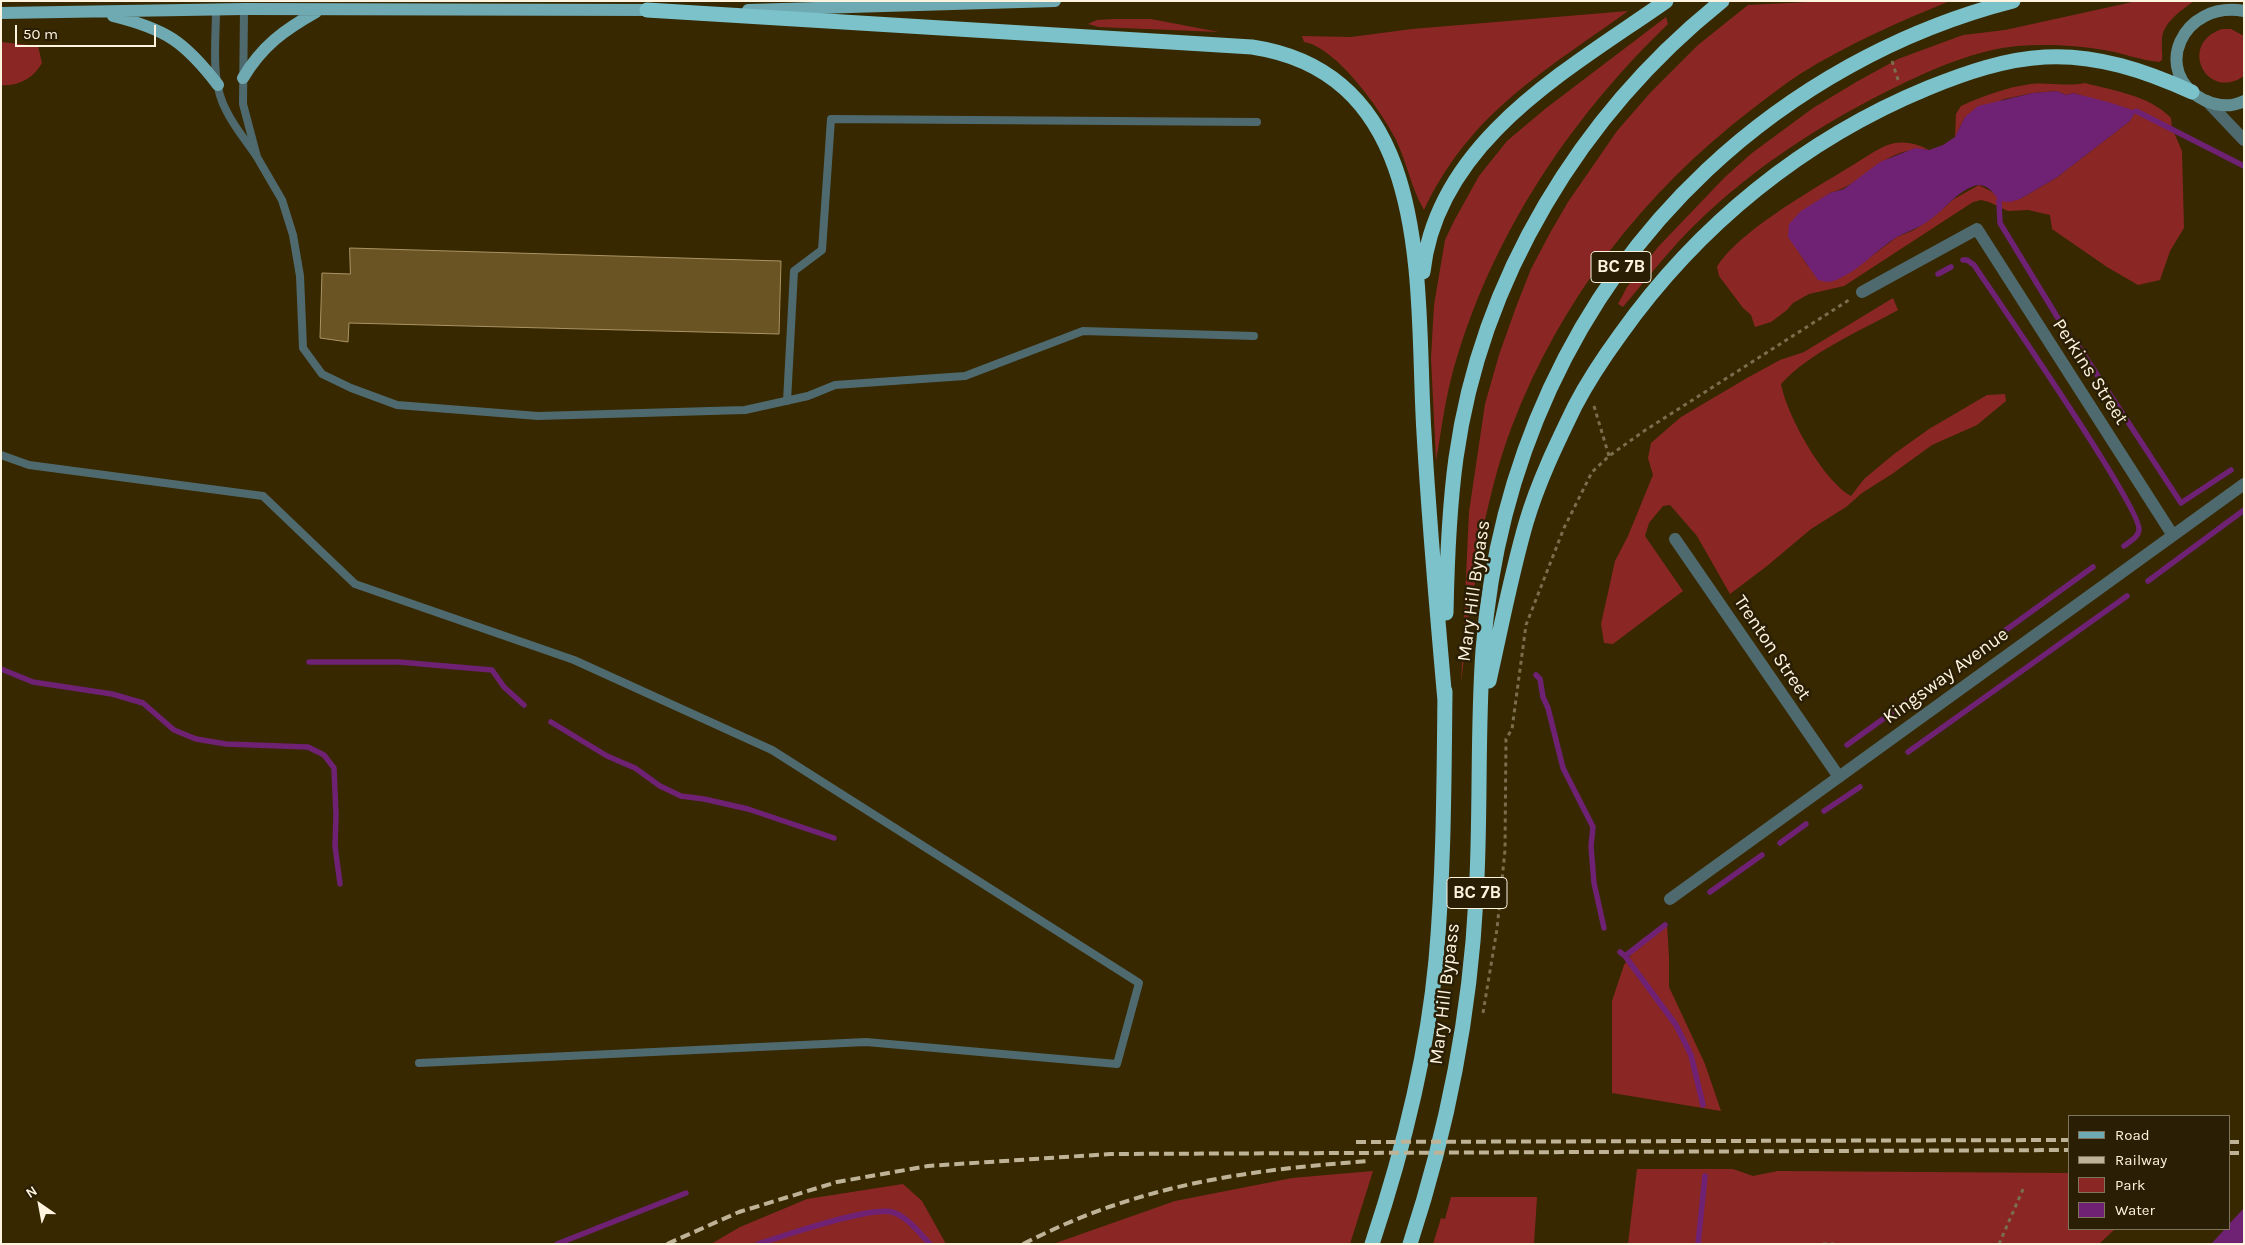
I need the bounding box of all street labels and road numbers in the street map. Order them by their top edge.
road number: BC 7B [1591,252,1651,282]
street label: Perkins Street [2047,315,2133,429]
street label: Mary Hill Bypass [1453,519,1495,663]
street label: Trenton Street [1728,591,1816,705]
street label: Kingsway Avenue [1879,623,2013,729]
road number: BC 7B [1447,878,1507,908]
street label: Mary Hill Bypass [1425,922,1465,1066]

